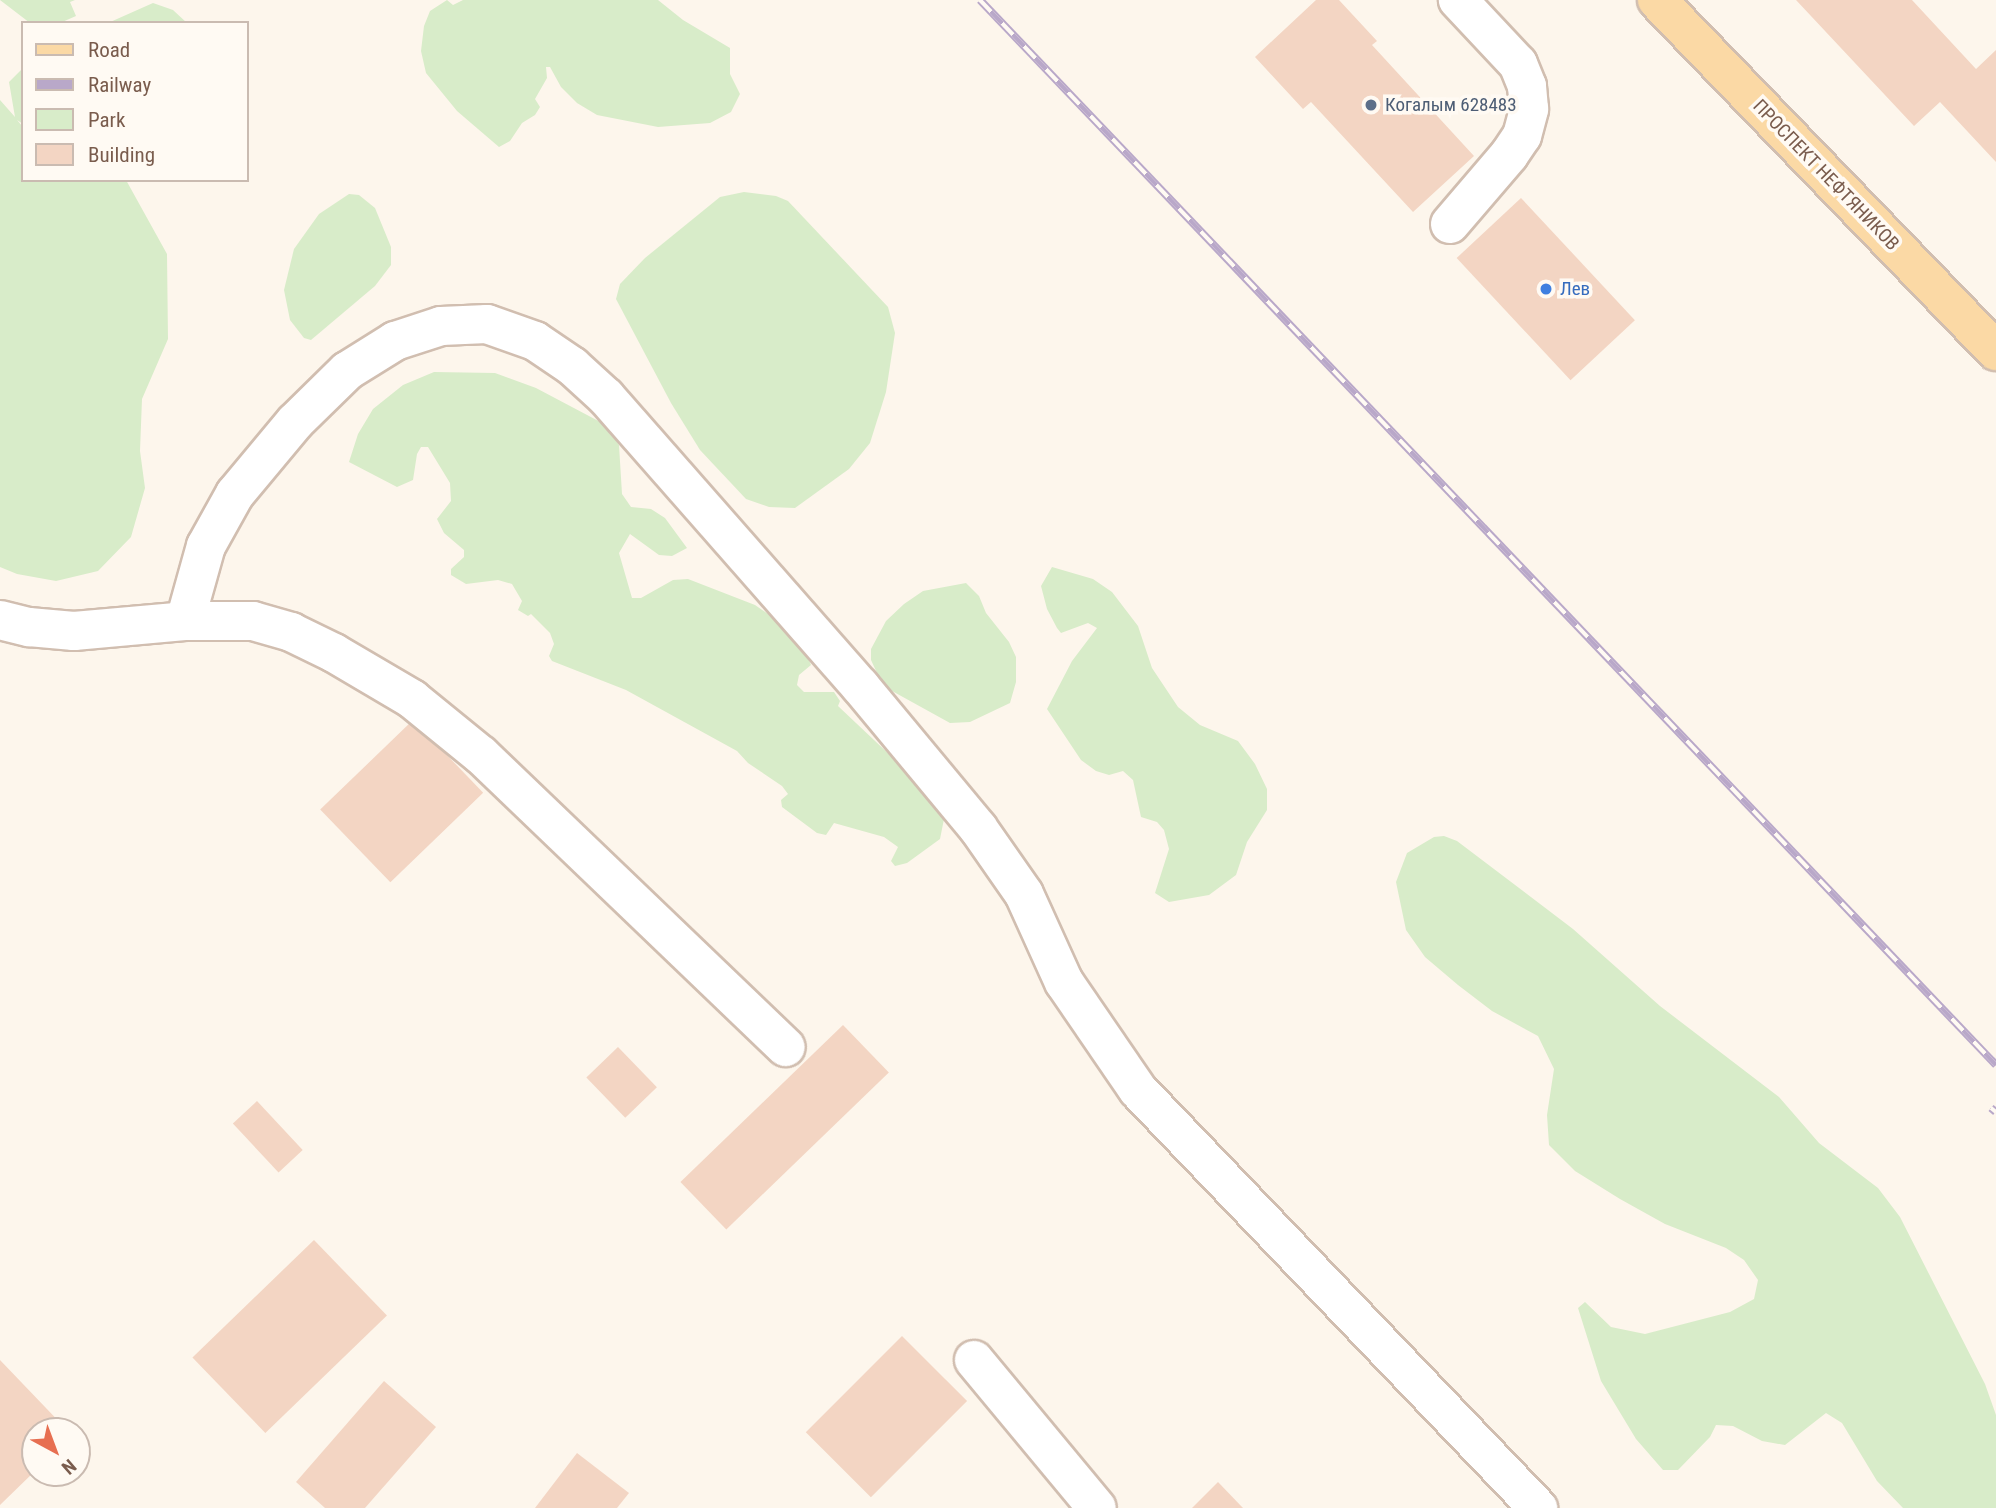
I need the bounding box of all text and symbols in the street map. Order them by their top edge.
legend [21,21,248,182]
text: Road [88,38,130,62]
text: Railway [88,73,151,97]
place label: Когалым 628483 [1385,94,1517,116]
street label: ПРОСПЕКТ НЕФТЯНИКОВ [1748,95,1904,255]
marker: Когалым 628483 [1363,97,1379,113]
text: Park [88,108,125,132]
text: Building [88,143,155,167]
place label: Лев [1560,278,1590,300]
marker: Лев [1538,281,1554,297]
north arrow [21,1417,91,1487]
text: N [57,1454,81,1479]

